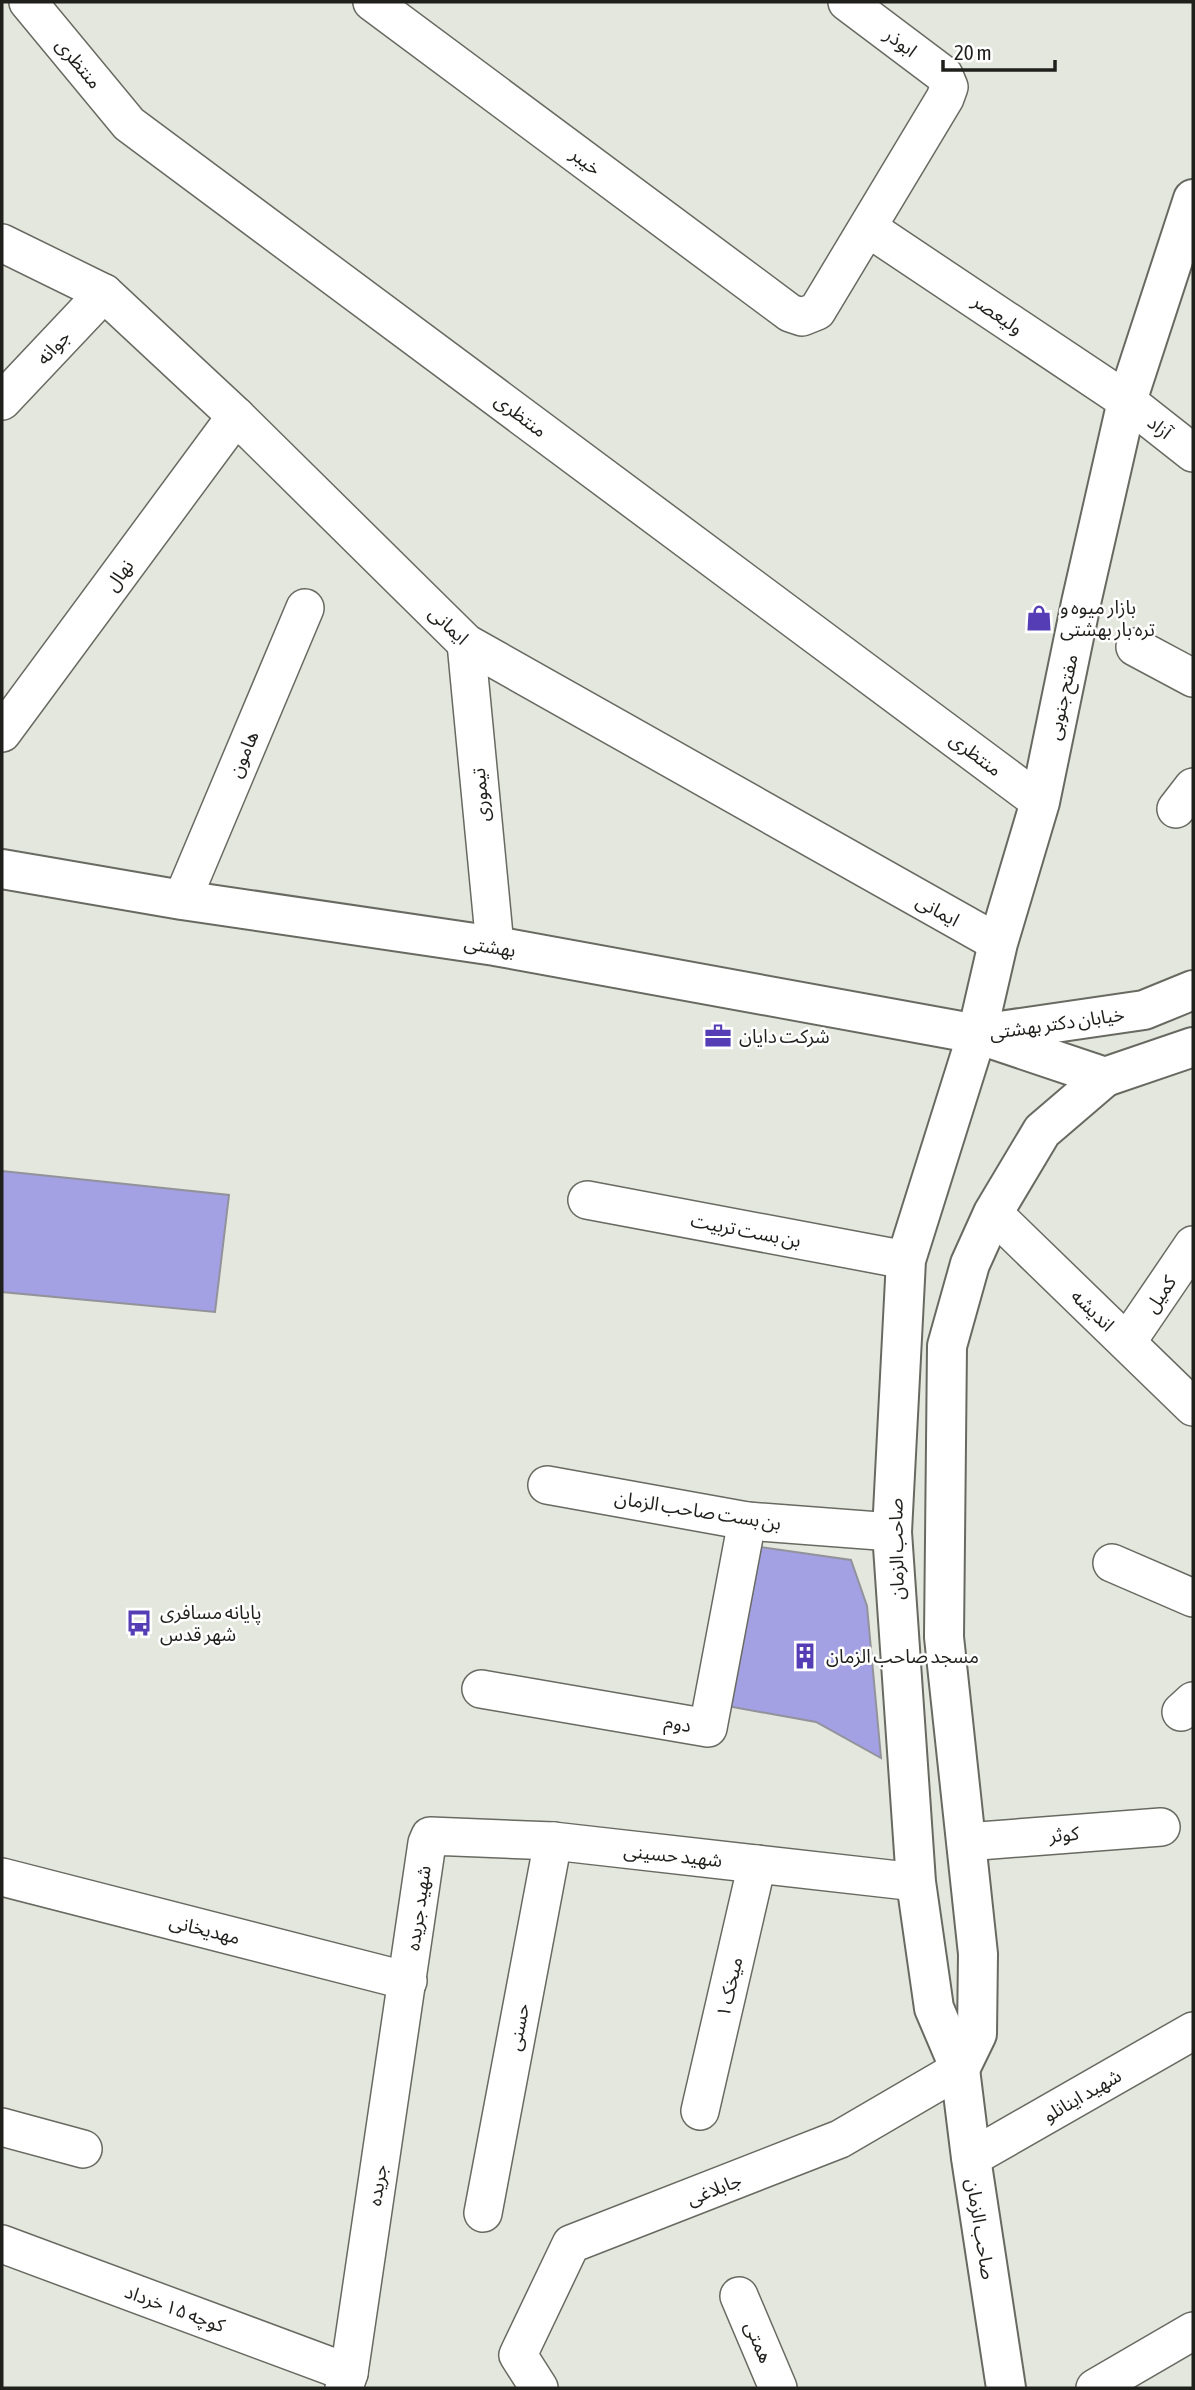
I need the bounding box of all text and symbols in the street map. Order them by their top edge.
street label: ابوذر [879,22,921,62]
scale bar [943,28,1055,72]
street label: منتظری [51,33,106,93]
text: 20 m [954,40,992,64]
street label: خیبر [565,142,606,180]
street label: ولیعصر [967,289,1027,340]
street label: جوانه [32,325,75,369]
street label: منتظری [490,388,551,442]
street label: آزاد [1143,411,1178,445]
street label: نهال [100,555,138,595]
place label: بازار میوه و تره بار بهشتی [1060,596,1155,641]
street label: ایمانی [424,601,473,649]
shop icon: بازار میوه و تره بار بهشتی [1024,603,1054,633]
street label: مفتح جنوبی [1042,652,1086,743]
street label: هامون [223,727,264,781]
street label: منتظری [945,727,1006,781]
street label: تیموری [467,767,494,823]
street label: ایمانی [912,889,963,932]
street label: بهشتی [462,931,517,962]
street label: خیابان دکتر بهشتی [988,1003,1126,1044]
office icon: شرکت دایان [703,1021,733,1051]
place label: شرکت دایان [739,1025,830,1048]
street label: بن بست تربیت [689,1209,803,1252]
street label: کمیل [1140,1270,1182,1317]
street label: اندیشه [1067,1284,1119,1336]
street label: بن بست صاحب الزمان [613,1486,783,1535]
street label: صاحب الزمان [884,1498,909,1600]
place label: پایانه مسافری شهر قدس [160,1601,261,1646]
bus stop icon: پایانه مسافری شهر قدس [124,1608,154,1638]
building icon: مسجد صاحب الزمان [790,1641,820,1671]
place label: مسجد صاحب الزمان [826,1645,979,1668]
street label: دوم [662,1710,693,1740]
street label: کوثر [1047,1822,1081,1847]
street label: شهید حسینی [622,1839,724,1872]
street label: شهید جریده [401,1864,436,1952]
street label: مهدیخانی [167,1910,243,1949]
street label: میخک ۱ [711,1955,747,2019]
street label: حسنی [503,2001,534,2053]
street label: شهید اینانلو [1039,2064,1125,2127]
street label: جریده [363,2163,392,2207]
street label: جابلاغی [684,2169,745,2210]
street label: صاحب الزمان [961,2177,1000,2281]
street label: کوچه ۱۵ خرداد [121,2280,229,2339]
street label: همتی [740,2318,778,2367]

